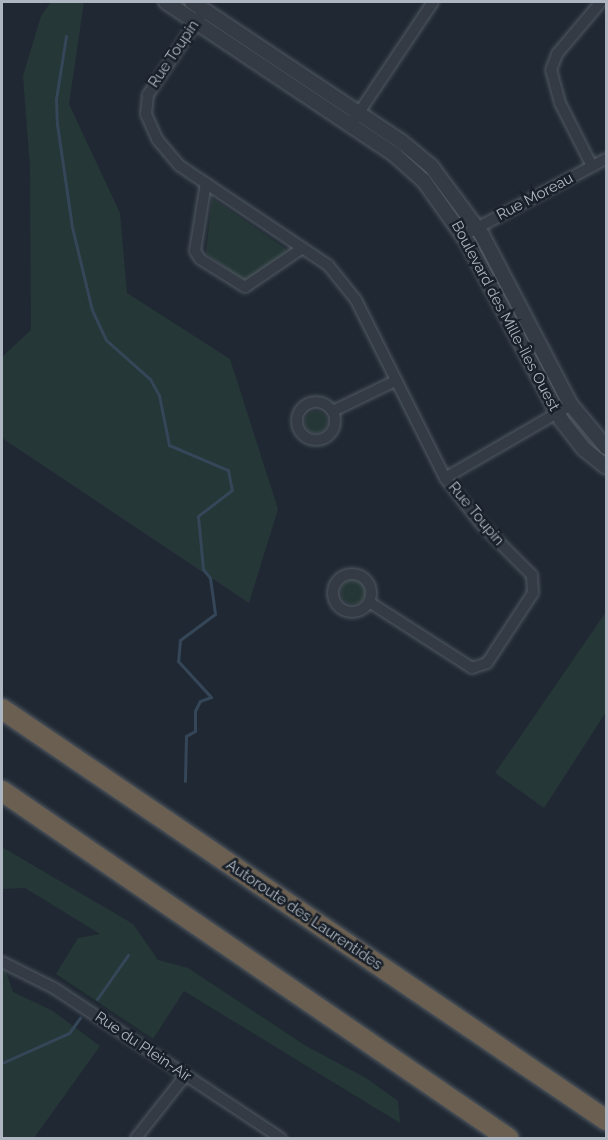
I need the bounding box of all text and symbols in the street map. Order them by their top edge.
street label: Rue Toupin [145,17,203,91]
street label: Rue Moreau [494,169,576,225]
street label: Boulevard des Mille-Îles Ouest [447,218,563,414]
street label: Rue Toupin [444,478,508,550]
street label: Autoroute des Laurentides [223,856,385,974]
street label: Rue du Plein-Air [91,1008,195,1086]

